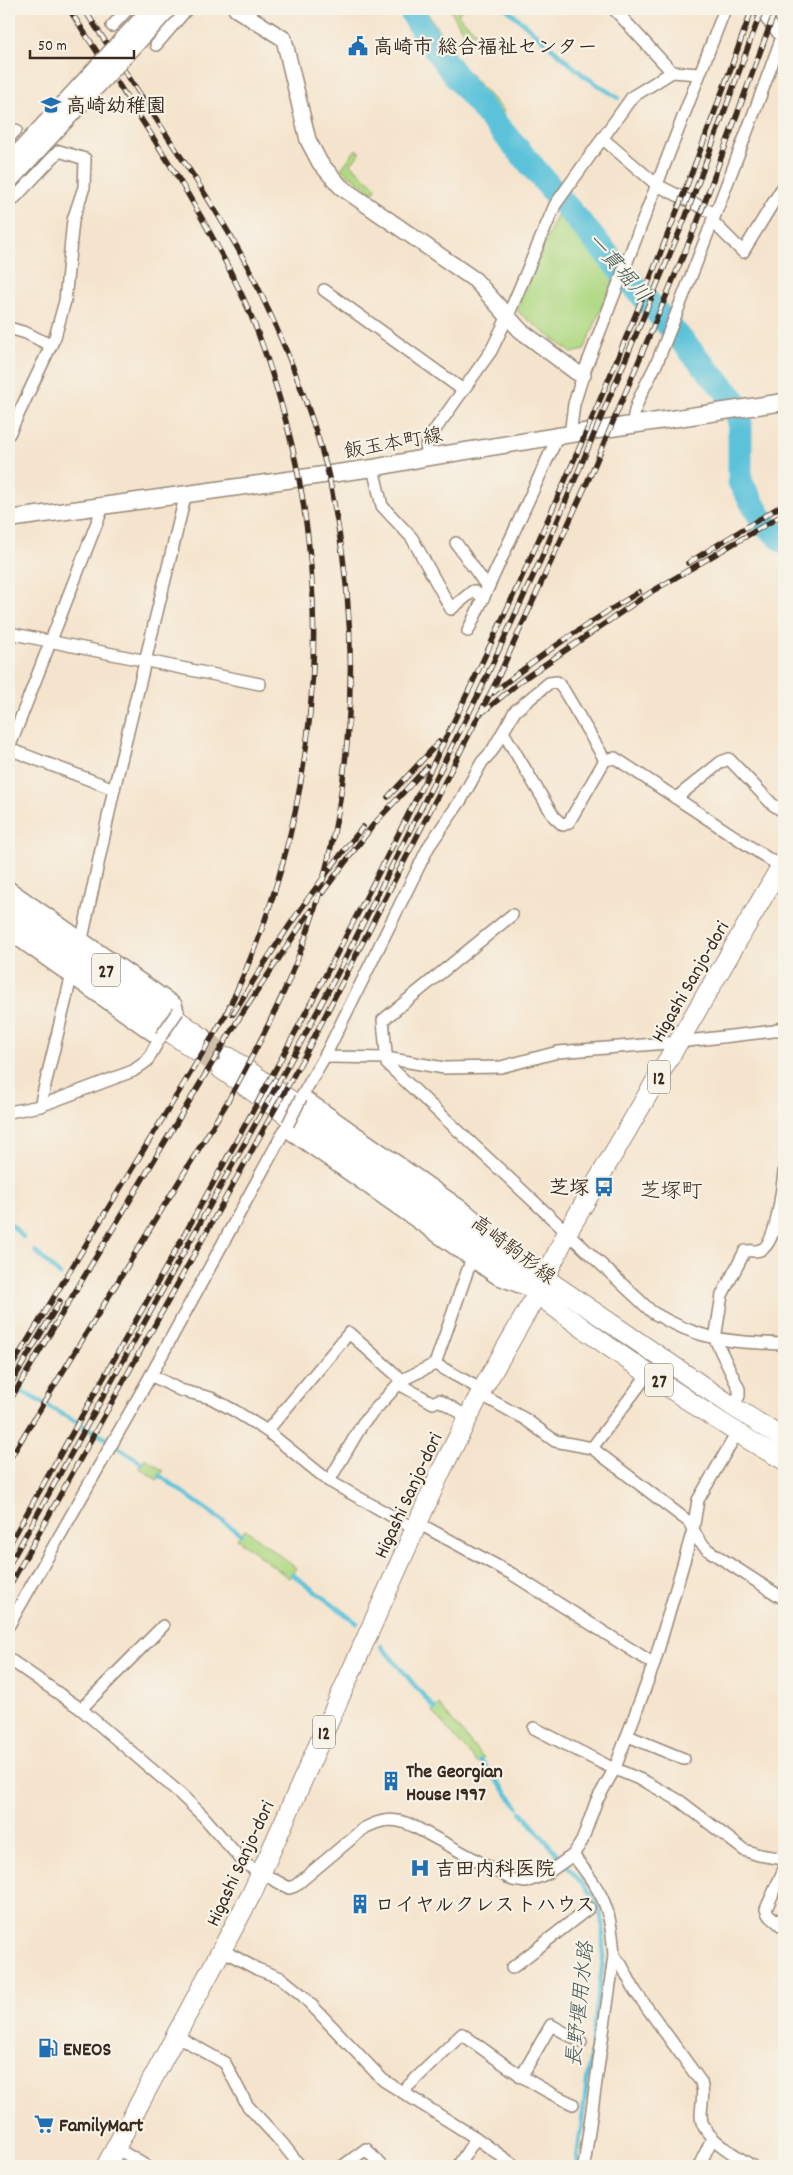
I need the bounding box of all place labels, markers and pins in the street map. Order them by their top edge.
public building icon: 高崎市 総合福祉センター [347,35,369,57]
place label: 高崎市 総合福祉センター [373,35,598,63]
school or university icon: 高崎幼稚園 [40,94,62,116]
place label: 高崎幼稚園 [66,94,166,122]
place label: 芝塚 [549,1176,589,1204]
bus stop icon: 芝塚 [593,1176,615,1198]
place label: The Georgian House 1997 [406,1759,503,1810]
building icon: The Georgian House 1997 [380,1770,402,1792]
hospital icon: 吉田内科医院 [409,1857,431,1879]
place label: 吉田内科医院 [435,1857,555,1885]
building icon: ロイヤルクレストハウス [349,1893,371,1915]
place label: ロイヤルクレストハウス [375,1893,595,1921]
fuel station icon: ENEOS [37,2037,59,2059]
place label: ENEOS [63,2037,112,2065]
supermarket icon: FamilyMart [33,2113,55,2135]
place label: FamilyMart [59,2113,144,2141]

